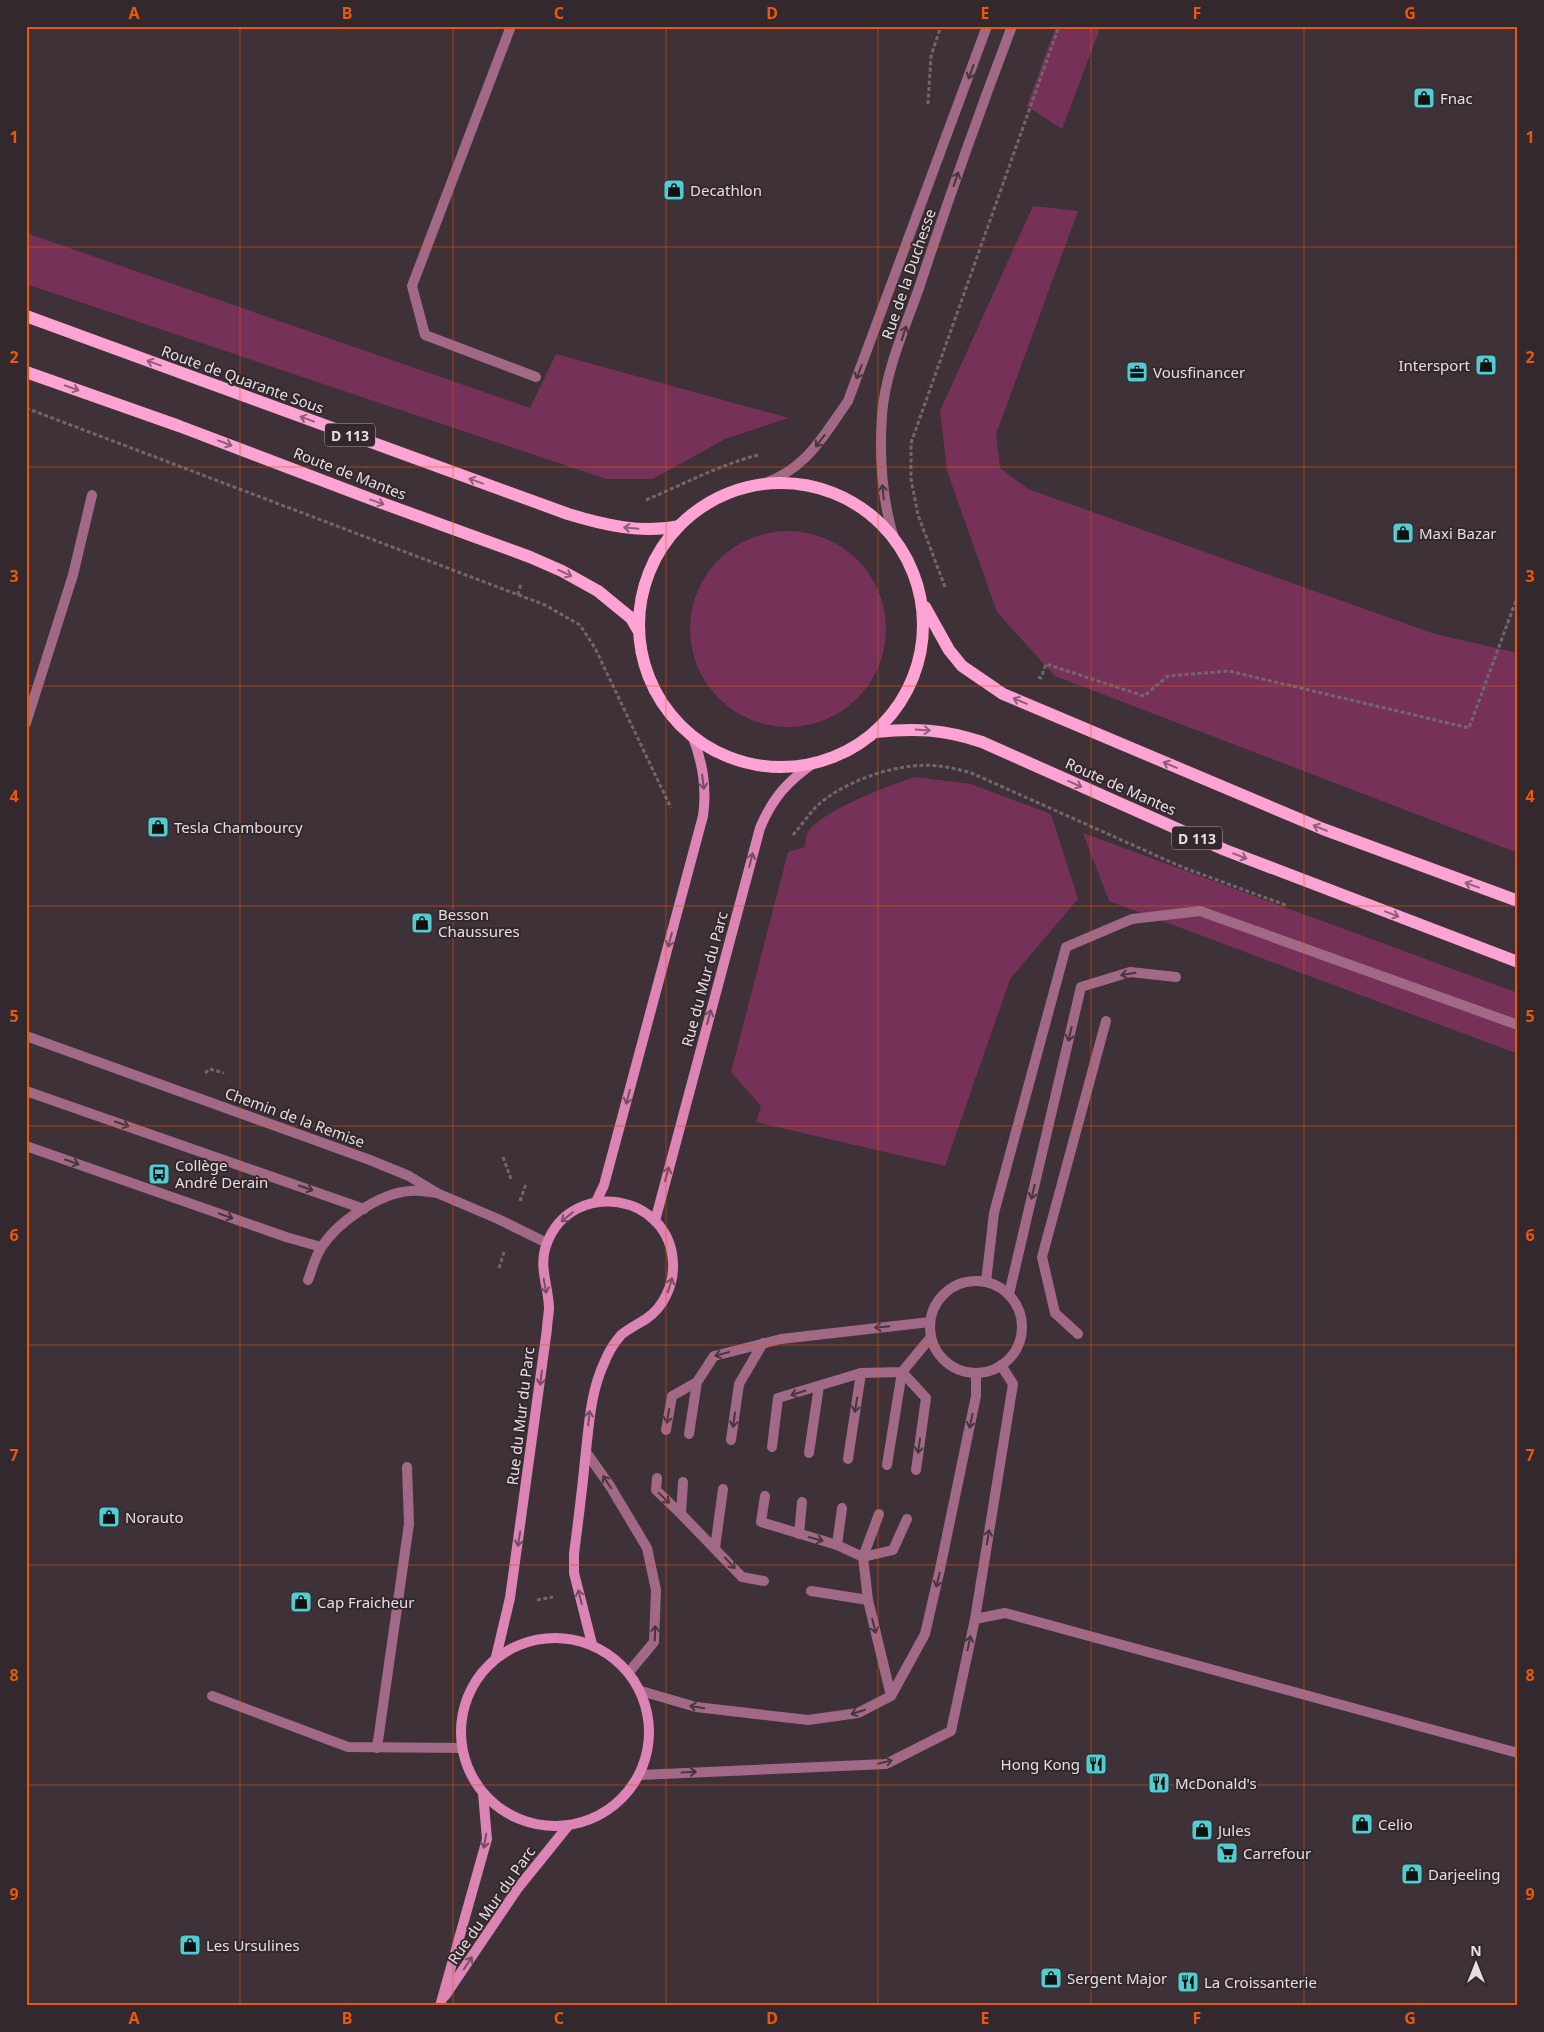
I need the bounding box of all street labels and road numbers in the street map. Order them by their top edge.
street label: Rue de la Duchesse [876,206,940,342]
street label: Route de Quarante Sous [159,340,327,418]
road number: D 113 [325,424,375,446]
street label: Route de Mantes [291,442,409,504]
street label: Route de Mantes [1062,753,1180,819]
road number: D 113 [1172,826,1222,850]
street label: Rue du Mur du Parc [676,909,732,1049]
street label: Chemin de la Remise [222,1082,368,1152]
street label: Rue du Mur du Parc [502,1346,538,1486]
street label: Rue du Mur du Parc [443,1842,539,1968]

